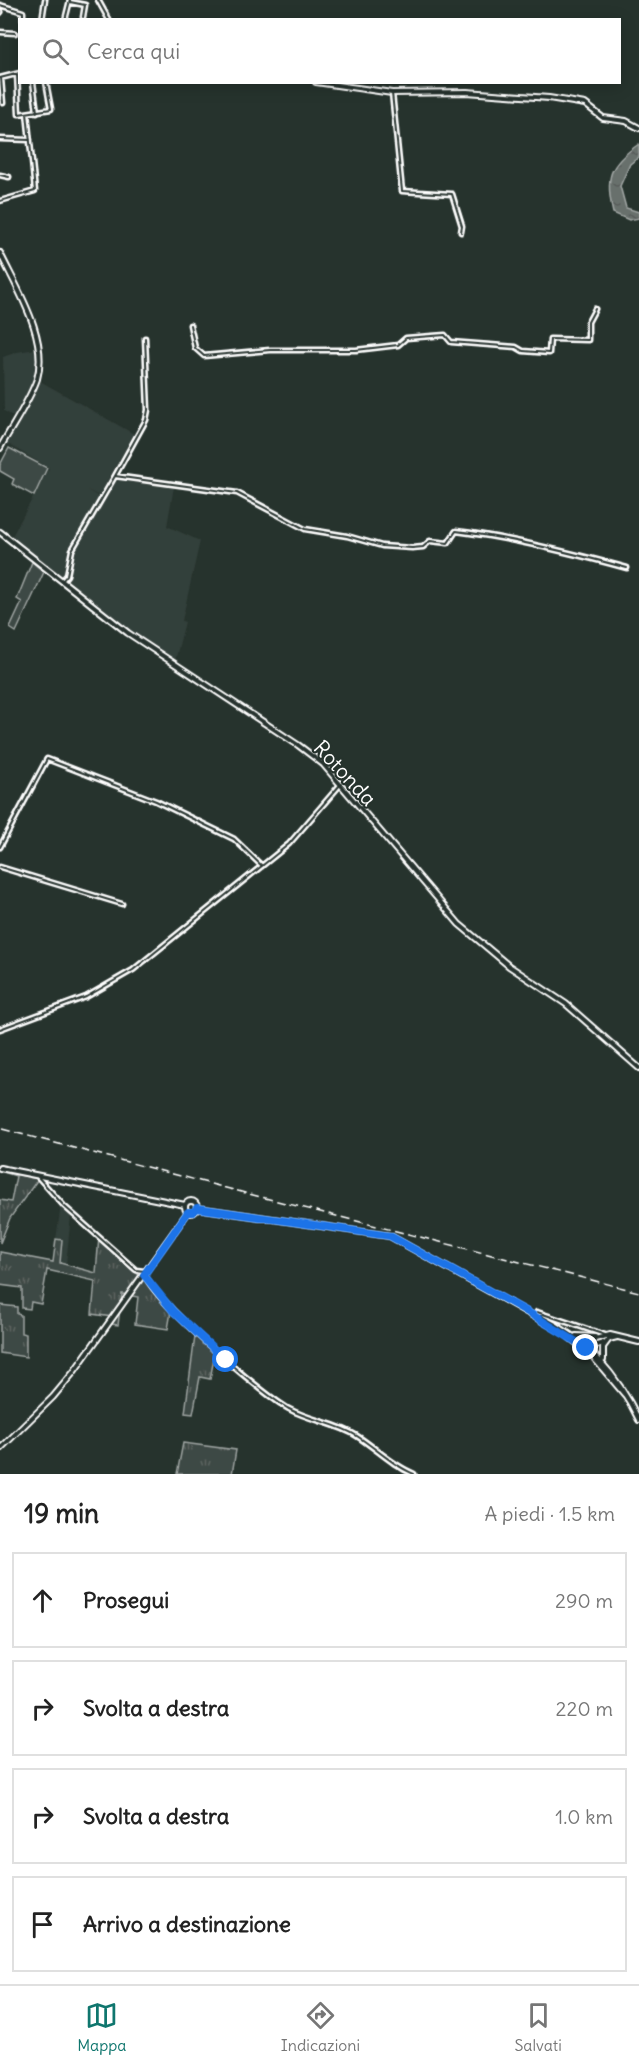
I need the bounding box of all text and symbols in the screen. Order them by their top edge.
search box [18,18,621,84]
icon: search [39,35,72,68]
text: Cerca qui [87,37,180,65]
street label: Rotonda [308,734,382,812]
route end [572,1334,598,1360]
route start [212,1346,238,1372]
text: 19 min [24,1497,99,1530]
text: A piedi · 1.5 km [484,1501,615,1526]
icon: ahead [26,1584,59,1617]
text: Prosegui [83,1586,169,1614]
text: 290 m [555,1588,613,1613]
icon: right [26,1692,59,1725]
text: Svolta a destra [83,1694,229,1722]
text: 220 m [556,1696,613,1721]
icon: right [26,1800,59,1833]
text: Svolta a destra [83,1802,229,1830]
text: 1.0 km [555,1804,613,1829]
icon: arrive [26,1908,59,1941]
text: Arrivo a destinazione [83,1910,291,1938]
tab: Mappa [77,1999,127,2055]
tab: Indicazioni [281,1999,360,2055]
tab: Salvati [514,1999,562,2055]

